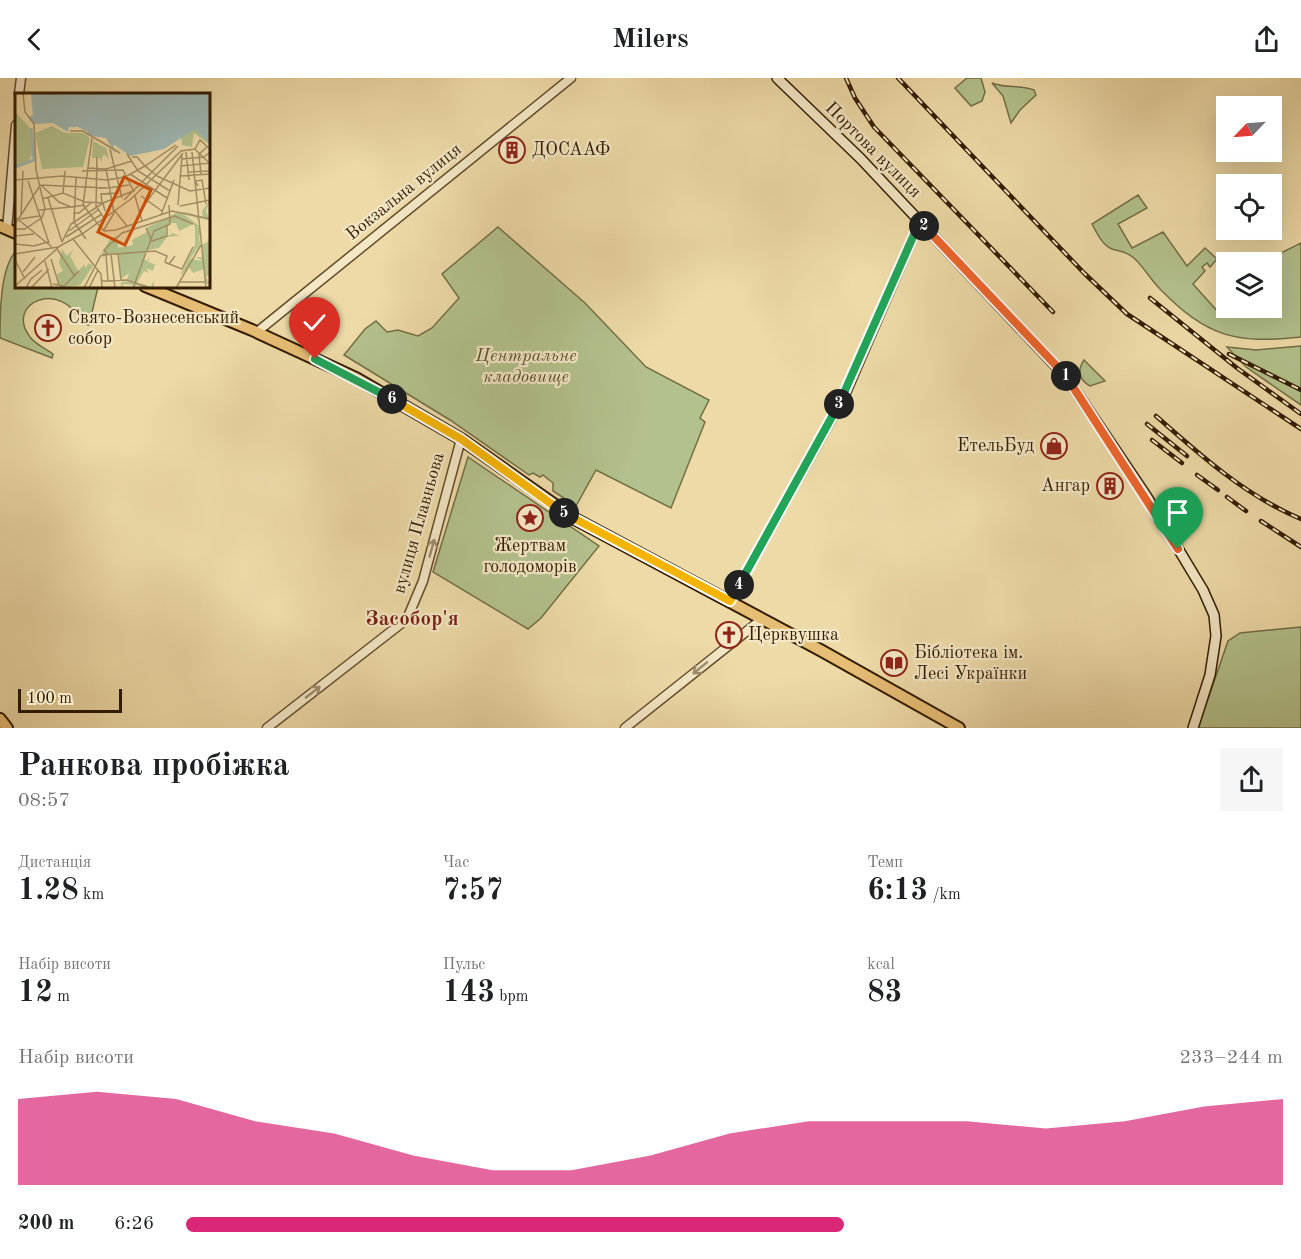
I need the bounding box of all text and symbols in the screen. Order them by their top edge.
icon: back [18,23,51,56]
icon: share [1250,23,1283,56]
text: Milers [612,26,689,53]
inset map [15,93,210,288]
north arrow [1216,96,1282,162]
map controls [1216,96,1282,318]
street label: Портова вулиця [822,99,924,201]
building icon: ДОСААФ [497,135,527,165]
street label: Вокзальна вулиця [343,140,465,244]
place label: ДОСААФ [532,141,610,159]
button: locate [1216,174,1282,240]
pin: 2 [909,211,939,241]
text: 2 [919,218,929,234]
button: layers [1216,252,1282,318]
pin [289,297,340,359]
icon: check [298,306,331,339]
place label: Свято-Вознесенський собор [68,309,239,348]
church icon: Свято-Вознесенський собор [33,313,63,343]
park label: Центральне кладовище [474,347,577,386]
pin: 1 [1051,361,1081,391]
text: 1 [1061,368,1071,384]
pin: 6 [377,384,407,414]
pin: 3 [824,389,854,419]
text: 6 [387,391,397,407]
text: 3 [834,396,844,412]
shop icon: ЕтельБуд [1039,431,1069,461]
place label: ЕтельБуд [957,437,1034,455]
street label: вулиця Плавньова [390,450,448,596]
building icon: Ангар [1095,471,1125,501]
place label: Ангар [1041,477,1090,495]
pin [1152,487,1203,549]
icon: arrive [1161,496,1194,529]
pin: 5 [549,498,579,528]
place icon: Жертвам голодоморів [515,503,545,533]
text: 5 [559,505,569,521]
place label: Жертвам голодоморів [483,537,577,576]
one-way arrow [427,539,439,558]
pin: 4 [724,570,754,600]
text: 4 [734,577,744,593]
district label: Засобор'я [365,609,459,630]
church icon: Церквушка [714,620,744,650]
place label: Церквушка [748,626,839,644]
place label: Бібліотека ім. Лесі Українки [914,644,1027,683]
library icon: Бібліотека ім. Лесі Українки [879,648,909,678]
one-way arrow [692,662,708,675]
scale bar [18,686,122,714]
one-way arrow [305,686,321,699]
text: 100 m [27,691,72,707]
button: share [1220,748,1283,811]
text: Ранкова пробіжка [18,750,290,783]
text: 08:57 [18,791,70,811]
text: Дистанція [18,855,91,871]
text: Час [443,855,469,871]
text: Темп [867,855,903,871]
text: 1.28 [18,876,79,906]
text: 7:57 [443,876,503,906]
text: 6:13 [867,876,928,906]
text: km [79,887,104,903]
text: /km [928,887,961,903]
text: Набір висоти [18,957,111,973]
text: Пульс [443,957,485,973]
text: kcal [867,957,895,973]
text: 12 [18,978,53,1008]
text: 143 [443,978,495,1008]
text: 83 [867,978,902,1008]
text: m [53,989,70,1005]
text: bpm [495,989,529,1005]
text: Набір висоти [18,1048,134,1068]
text: 233–244 m [1180,1048,1283,1068]
text: 200 m [18,1214,74,1234]
text: 6:26 [114,1214,154,1234]

